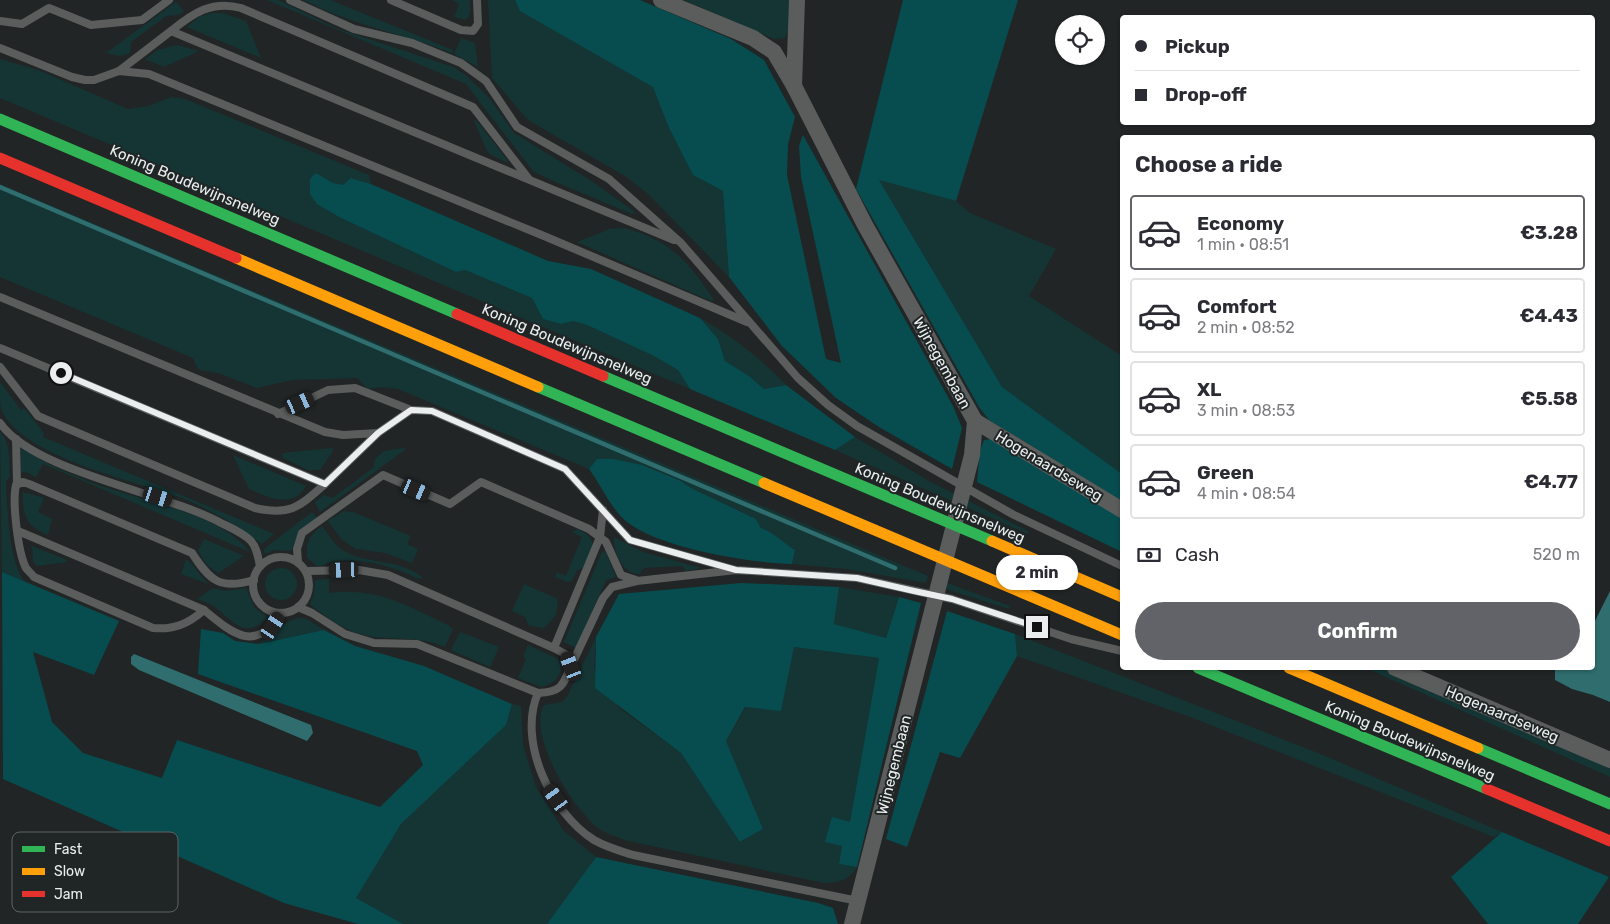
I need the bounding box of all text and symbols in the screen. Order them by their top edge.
map controls [1055,15,1105,65]
button: locate [1055,15,1105,65]
text: Pickup [1165,35,1230,58]
text: Drop-off [1165,83,1247,106]
street label: Koning Boudewijnsnelweg [107,141,283,229]
text: Choose a ride [1135,151,1282,178]
icon: car [1137,210,1182,255]
text: Economy [1197,212,1284,235]
text: €3.28 [1520,221,1578,244]
text: 1 min · 08:51 [1197,235,1289,254]
icon: car [1137,293,1182,338]
text: Comfort [1197,295,1277,318]
street label: Koning Boudewijnsnelweg [479,300,655,388]
text: €4.43 [1519,304,1578,327]
street label: Wijnegembaan [909,314,975,412]
text: 2 min · 08:52 [1197,318,1295,337]
route start [50,362,72,384]
icon: car [1137,376,1182,421]
text: XL [1197,378,1221,401]
text: €5.58 [1520,387,1578,410]
car [283,390,316,416]
text: 3 min · 08:53 [1197,401,1295,420]
street label: Hogenaardseweg [992,427,1106,505]
street label: Koning Boudewijnsnelweg [852,459,1028,547]
icon: car [1137,459,1182,504]
text: Green [1197,461,1254,484]
text: €4.77 [1524,470,1578,493]
car [399,477,432,503]
text: 4 min · 08:54 [1197,484,1296,503]
car [141,485,174,509]
icon: cash [1135,541,1163,569]
text: Cash [1175,543,1219,566]
text: 520 m [1533,545,1580,564]
callout: 2 min [996,554,1078,590]
car [328,562,359,578]
text: 2 min [1015,563,1059,582]
button: Confirm [1135,602,1580,660]
car [258,609,287,643]
route end [1026,616,1048,638]
car [558,649,583,683]
street label: Hogenaardseweg [1442,682,1562,746]
street label: Koning Boudewijnsnelweg [1322,697,1498,785]
street label: Wijnegembaan [873,713,915,817]
car [541,781,570,815]
legend [12,832,178,912]
text: Fast [54,841,83,858]
text: Slow [54,863,85,880]
text: Jam [54,886,83,903]

